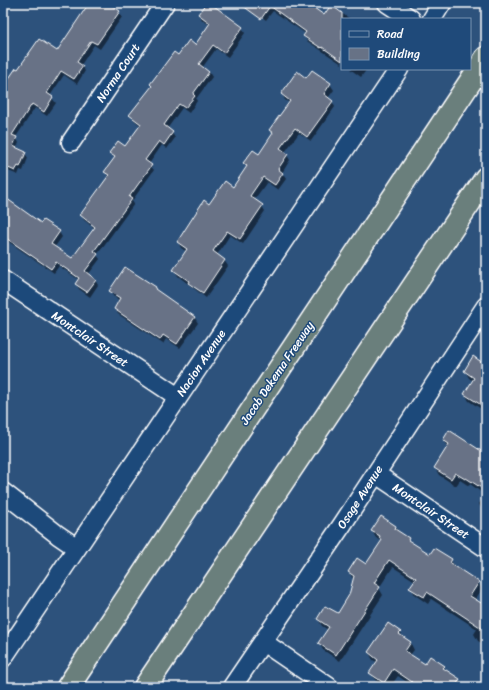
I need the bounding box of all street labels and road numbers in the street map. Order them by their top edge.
street label: Norma Court [90,39,146,107]
street label: Montclair Street [47,305,133,373]
street label: Jacob Dekema Freeway [233,316,320,430]
street label: Nacion Avenue [170,325,232,401]
street label: Osage Avenue [331,460,389,534]
street label: Montclair Street [388,477,474,545]

